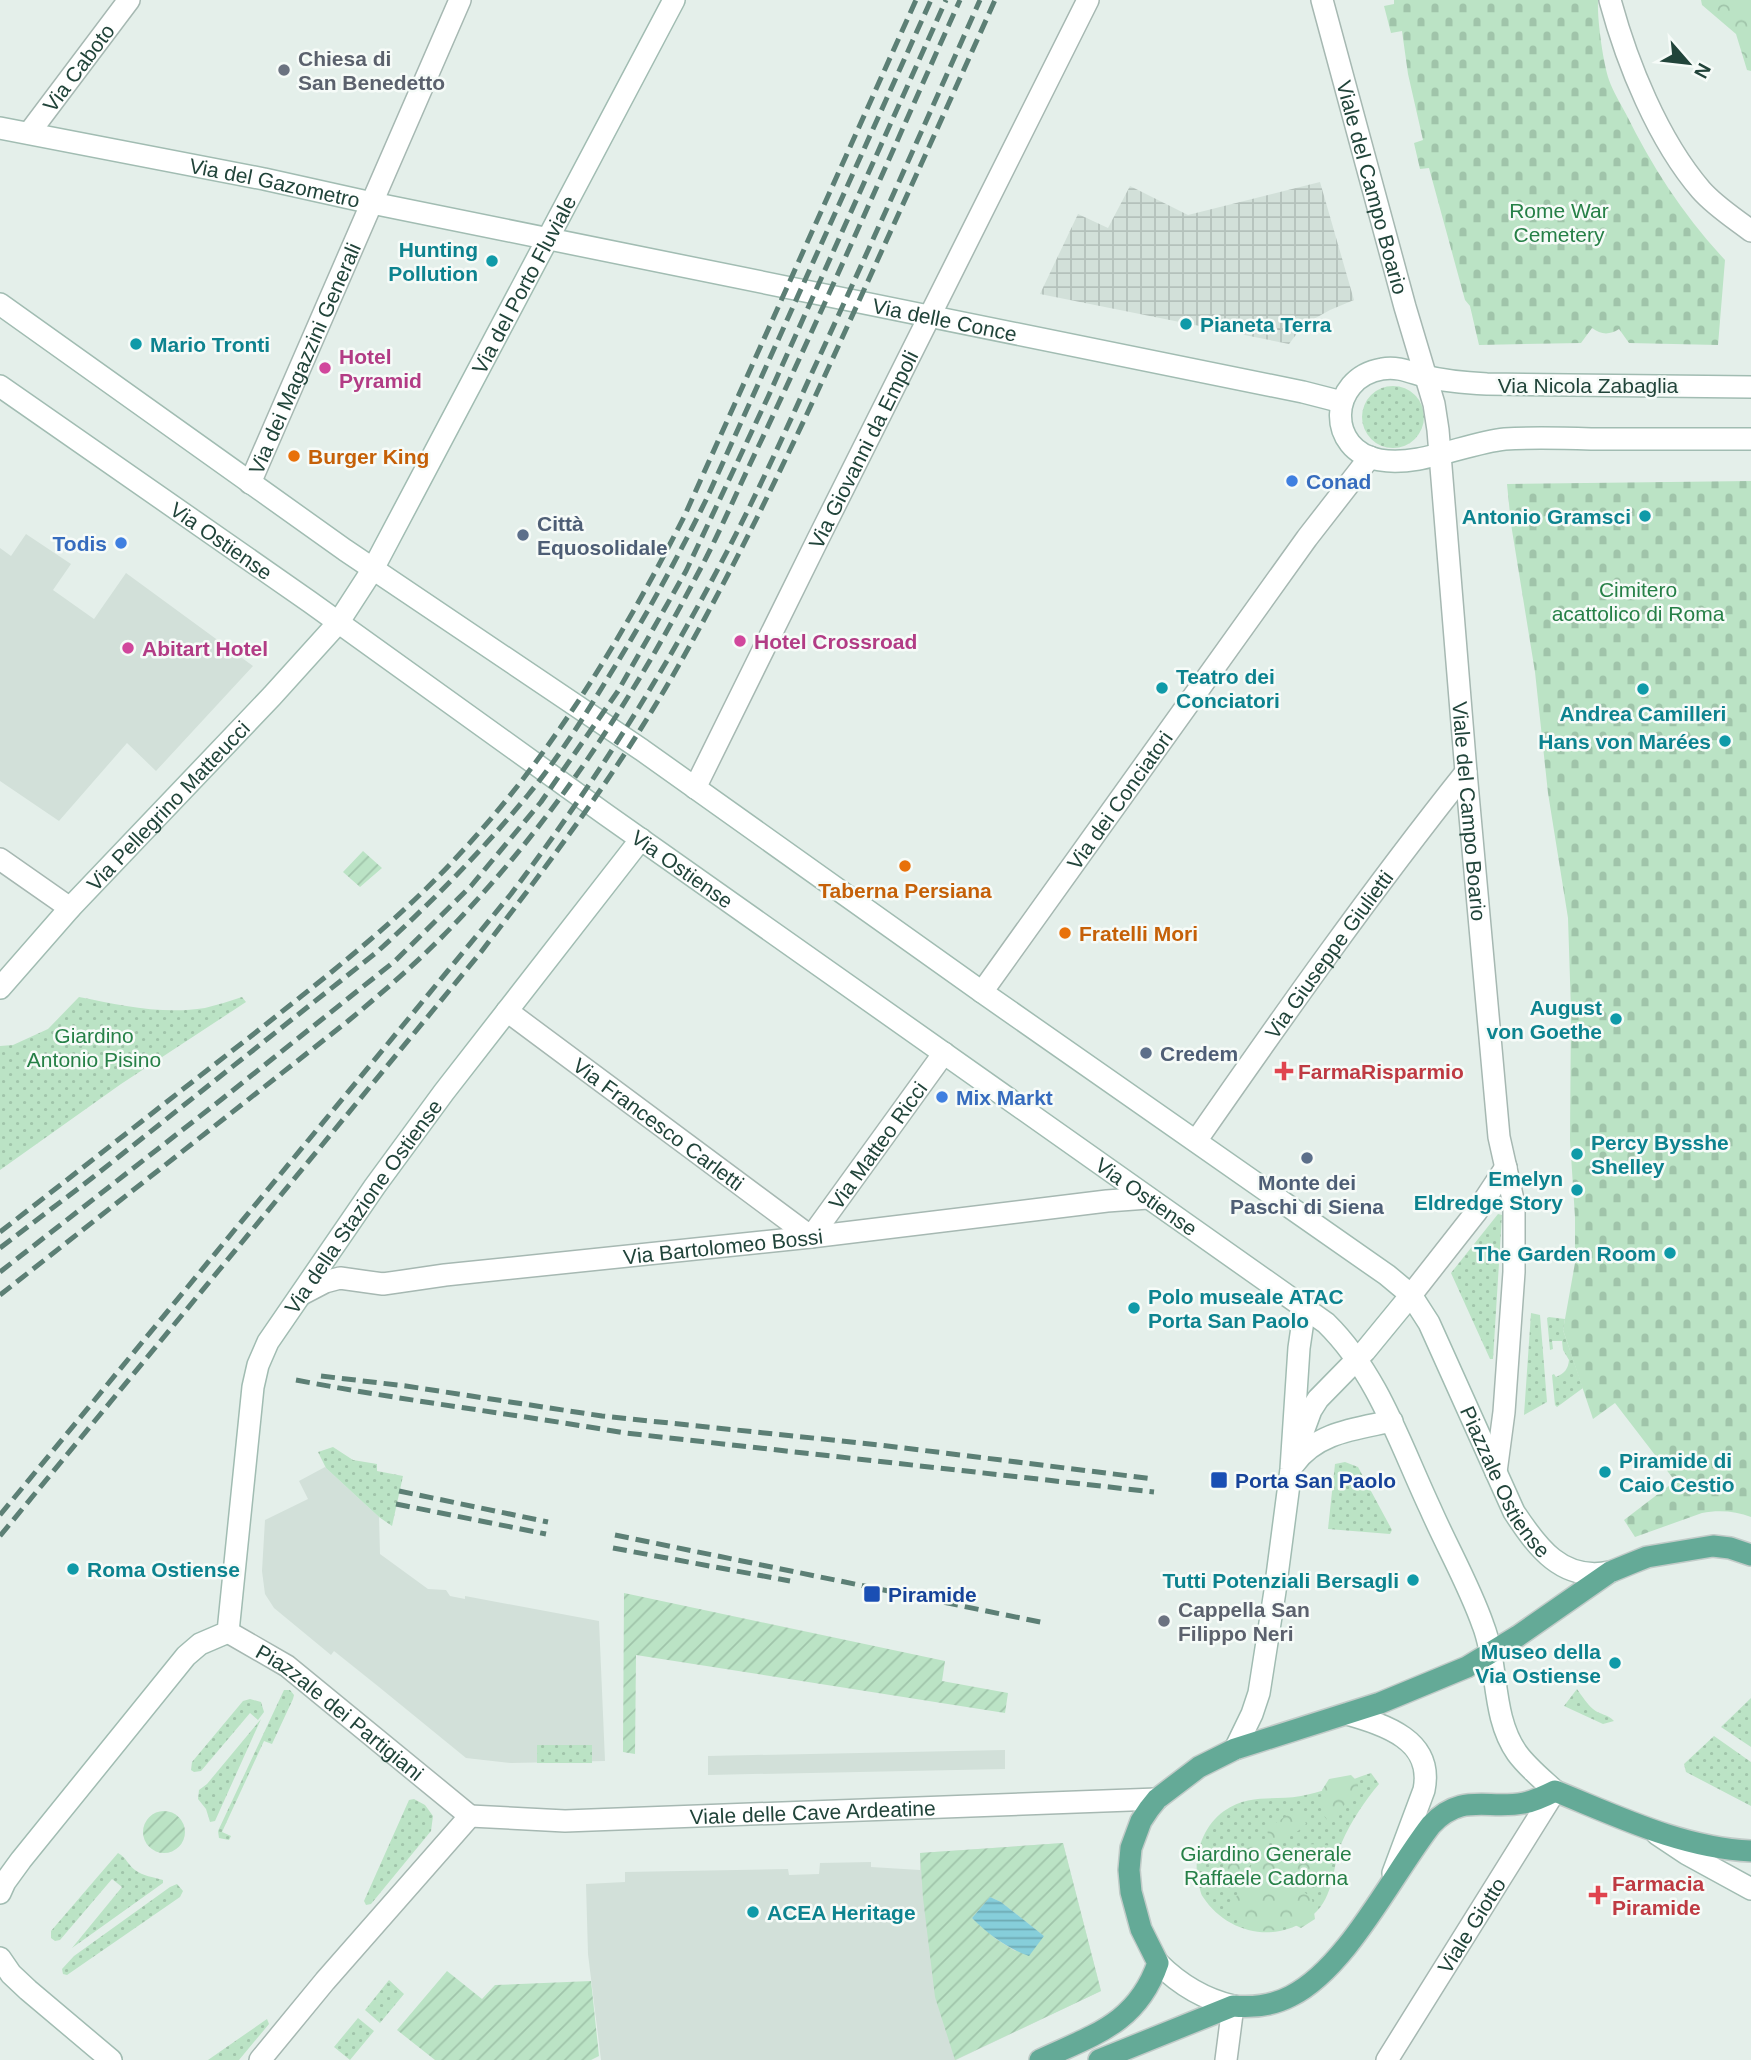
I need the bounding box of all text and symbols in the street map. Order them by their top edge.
street label: Via Caboto [38,19,119,116]
north arrow [1653,28,1723,98]
place label: Chiesa di San Benedetto [298,47,445,94]
text: N [1690,60,1715,82]
marker: Chiesa di San Benedetto [276,62,292,78]
street label: Viale del Campo Boario [1333,78,1412,297]
street label: Via del Gazometro [187,153,362,211]
street label: Via del Porto Fluviale [467,191,580,377]
park label: Rome War Cemetery [1509,199,1609,246]
place label: Hunting Pollution [388,238,478,285]
street label: Via dei Magazzini Generali [244,239,365,477]
marker: Hunting Pollution [484,253,500,269]
street label: Via delle Conce [871,293,1019,345]
place label: Pianeta Terra [1200,313,1332,336]
marker: Pianeta Terra [1178,316,1194,332]
place label: Mario Tronti [150,333,270,356]
marker: Mario Tronti [128,336,144,352]
place label: Hotel Pyramid [339,345,422,392]
street label: Via Giovanni da Empoli [804,347,922,552]
marker: Hotel Pyramid [317,360,333,376]
street label: Via Nicola Zabaglia [1498,374,1679,397]
place label: Burger King [308,445,429,468]
marker: Burger King [286,448,302,464]
place label: Conad [1306,470,1371,493]
marker: Conad [1284,473,1300,489]
street label: Via Ostiense [166,497,277,584]
place label: Antonio Gramsci [1462,505,1631,528]
marker: Antonio Gramsci [1637,508,1653,524]
place label: Città Equosolidale [537,512,668,559]
marker: Città Equosolidale [515,527,531,543]
place label: Todis [53,532,107,555]
marker: Todis [113,535,129,551]
park label: Cimitero acattolico di Roma [1552,578,1725,625]
place label: Hotel Crossroad [754,630,917,653]
marker: Hotel Crossroad [732,633,748,649]
place label: Abitart Hotel [142,637,268,660]
marker: Abitart Hotel [120,640,136,656]
place label: Teatro dei Conciatori [1176,665,1280,712]
marker: Teatro dei Conciatori [1154,680,1170,696]
marker: Andrea Camilleri [1635,681,1651,697]
street label: Viale del Campo Boario [1449,700,1491,922]
place label: Andrea Camilleri [1560,702,1726,725]
street label: Via Pellegrino Matteucci [82,716,254,895]
street label: Via dei Conciatori [1062,727,1177,874]
place label: Hans von Marées [1538,730,1711,753]
marker: Hans von Marées [1717,733,1733,749]
street label: Via Ostiense [627,825,738,912]
marker: Taberna Persiana [897,858,913,874]
street label: Via Giuseppe Giulietti [1260,866,1397,1043]
place label: Taberna Persiana [818,879,992,902]
place label: Fratelli Mori [1079,922,1198,945]
marker: Fratelli Mori [1057,925,1073,941]
place label: August von Goethe [1486,996,1602,1043]
marker: August von Goethe [1608,1011,1624,1027]
park label: Giardino Antonio Pisino [27,1024,161,1071]
place label: Credem [1160,1042,1238,1065]
marker: Credem [1138,1045,1154,1061]
street label: Via Francesco Carletti [569,1053,748,1195]
place label: FarmaRisparmio [1298,1060,1464,1083]
marker: FarmaRisparmio [1276,1063,1292,1079]
street label: Via Matteo Ricci [824,1077,931,1213]
place label: Mix Markt [956,1086,1053,1109]
marker: Mix Markt [934,1089,950,1105]
street label: Via della Stazione Ostiense [280,1095,446,1318]
place label: Percy Bysshe Shelley [1591,1131,1729,1178]
marker: Percy Bysshe Shelley [1569,1146,1585,1162]
marker: Monte dei Paschi di Siena [1299,1150,1315,1166]
street label: Via Ostiense [1091,1153,1202,1240]
place label: Emelyn Eldredge Story [1414,1167,1563,1214]
place label: Monte dei Paschi di Siena [1230,1171,1384,1218]
marker: Emelyn Eldredge Story [1569,1182,1585,1198]
street label: Via Bartolomeo Bossi [622,1224,824,1268]
place label: The Garden Room [1474,1242,1656,1265]
marker: The Garden Room [1662,1245,1678,1261]
place label: Polo museale ATAC Porta San Paolo [1148,1285,1344,1332]
marker: Polo museale ATAC Porta San Paolo [1126,1300,1142,1316]
street label: Piazzale Ostiense [1456,1402,1555,1562]
place label: Piramide di Caio Cestio [1619,1449,1735,1496]
marker: Piramide di Caio Cestio [1597,1464,1613,1480]
place label: Porta San Paolo [1235,1469,1396,1492]
marker: Porta San Paolo [1209,1470,1229,1490]
place label: Roma Ostiense [87,1558,240,1581]
marker: Roma Ostiense [65,1561,81,1577]
place label: Tutti Potenziali Bersagli [1163,1569,1399,1592]
marker: Tutti Potenziali Bersagli [1405,1572,1421,1588]
place label: Piramide [888,1583,977,1606]
marker: Piramide [862,1584,882,1604]
place label: Cappella San Filippo Neri [1178,1598,1310,1645]
marker: Cappella San Filippo Neri [1156,1613,1172,1629]
street label: Piazzale dei Partigiani [252,1639,428,1785]
place label: Museo della Via Ostiense [1475,1640,1601,1687]
marker: Museo della Via Ostiense [1607,1655,1623,1671]
street label: Viale delle Cave Ardeatine [689,1796,936,1828]
park label: Giardino Generale Raffaele Cadorna [1180,1842,1352,1889]
place label: Farmacia Piramide [1612,1872,1705,1919]
street label: Viale Giotto [1433,1873,1510,1977]
marker: Farmacia Piramide [1590,1887,1606,1903]
place label: ACEA Heritage [767,1901,916,1924]
marker: ACEA Heritage [745,1904,761,1920]

